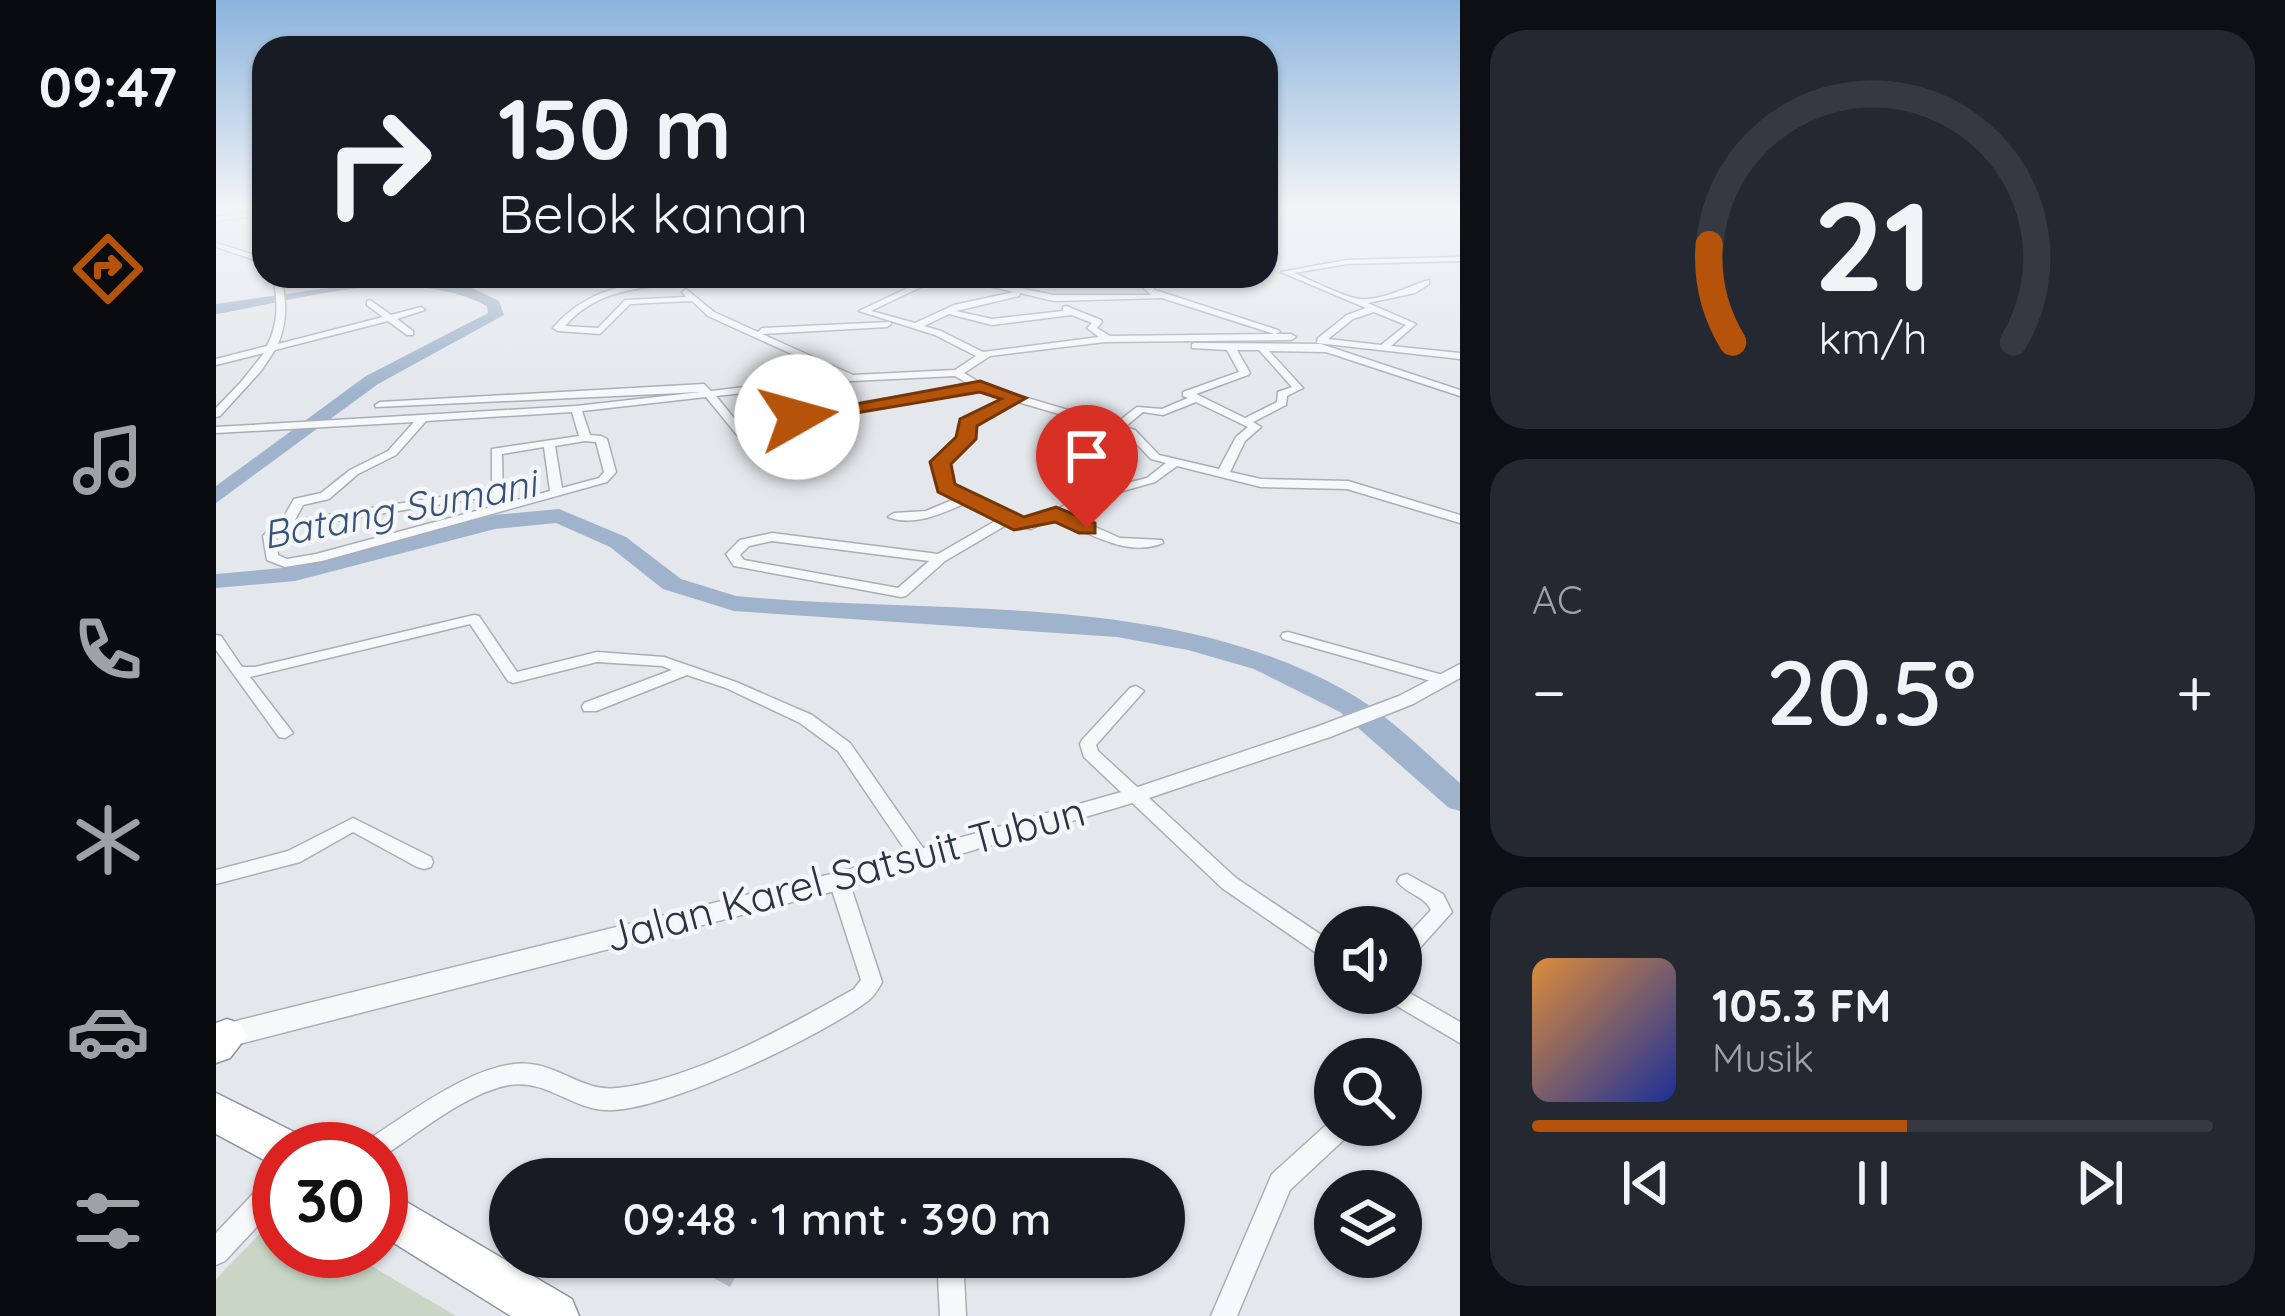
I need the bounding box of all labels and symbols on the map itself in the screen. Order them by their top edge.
position arrow [734,354,860,480]
pin [1036,405,1138,528]
water label: Batang Sumani [258,457,544,559]
street label: Jalan Karel Satsuit Tubun [599,784,1091,963]
speed limit sign: 30 [252,1122,408,1278]

